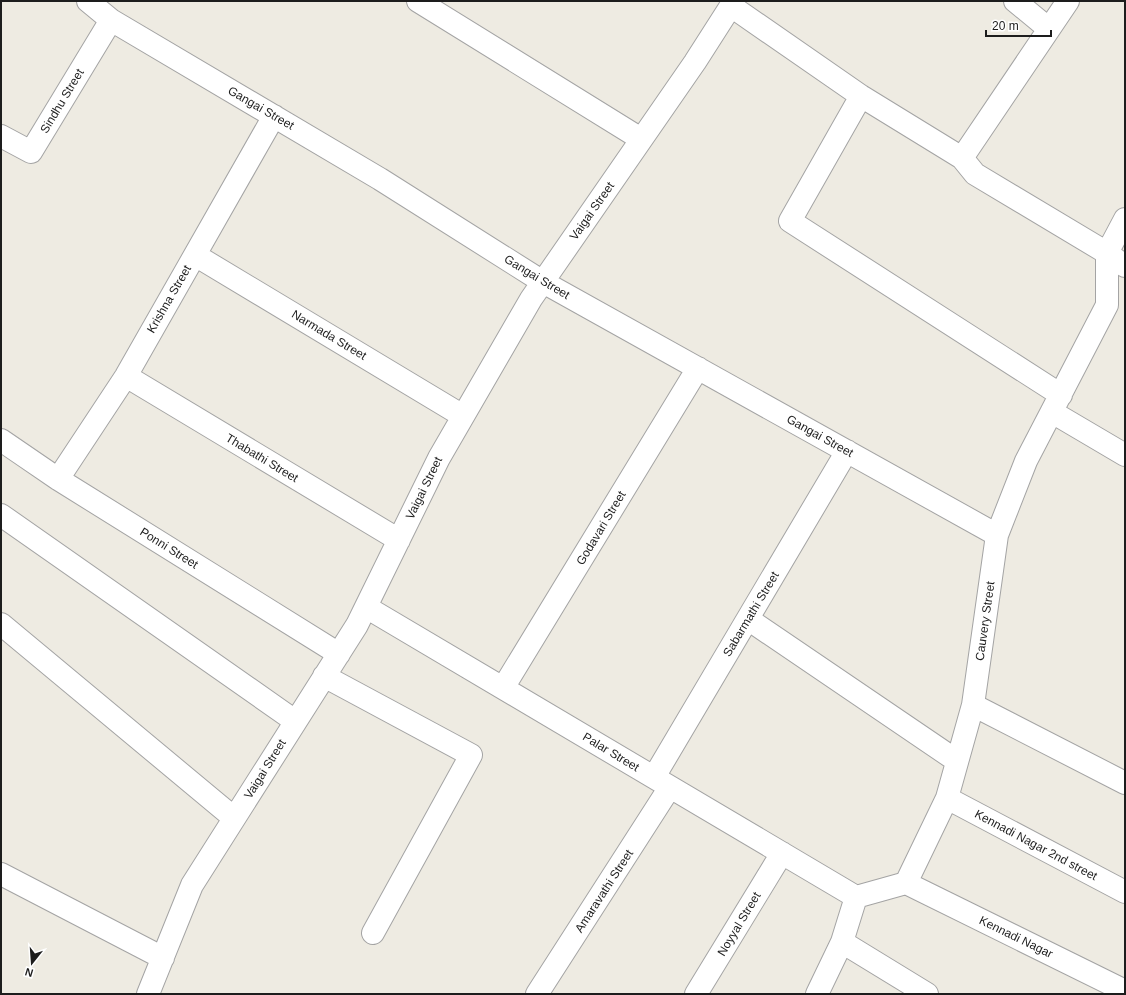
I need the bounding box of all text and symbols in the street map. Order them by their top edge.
scale bar [986,12,1051,38]
text: 20 m [992,19,1019,33]
street label: Sindhu Street [37,66,87,136]
street label: Gangai Street [225,83,297,133]
street label: Vaigai Street [567,179,618,243]
street label: Gangai Street [502,252,573,302]
street label: Krishna Street [144,262,194,335]
street label: Narmada Street [289,307,369,363]
street label: Gangai Street [784,412,856,460]
street label: Thabathi Street [223,431,301,485]
street label: Vaigai Street [403,454,445,522]
street label: Godavari Street [573,488,629,568]
street label: Ponni Street [137,525,201,572]
street label: Sabarmathi Street [720,568,782,659]
street label: Cauvery Street [972,580,998,662]
street label: Palar Street [580,730,642,775]
street label: Vaigai Street [241,736,289,801]
street label: Kennadi Nagar 2nd street [972,807,1100,884]
street label: Amaravathi Street [572,846,636,935]
street label: Noyyal Street [714,889,764,958]
street label: Kennadi Nagar [977,913,1055,961]
north arrow [12,943,52,983]
text: N [23,966,35,979]

